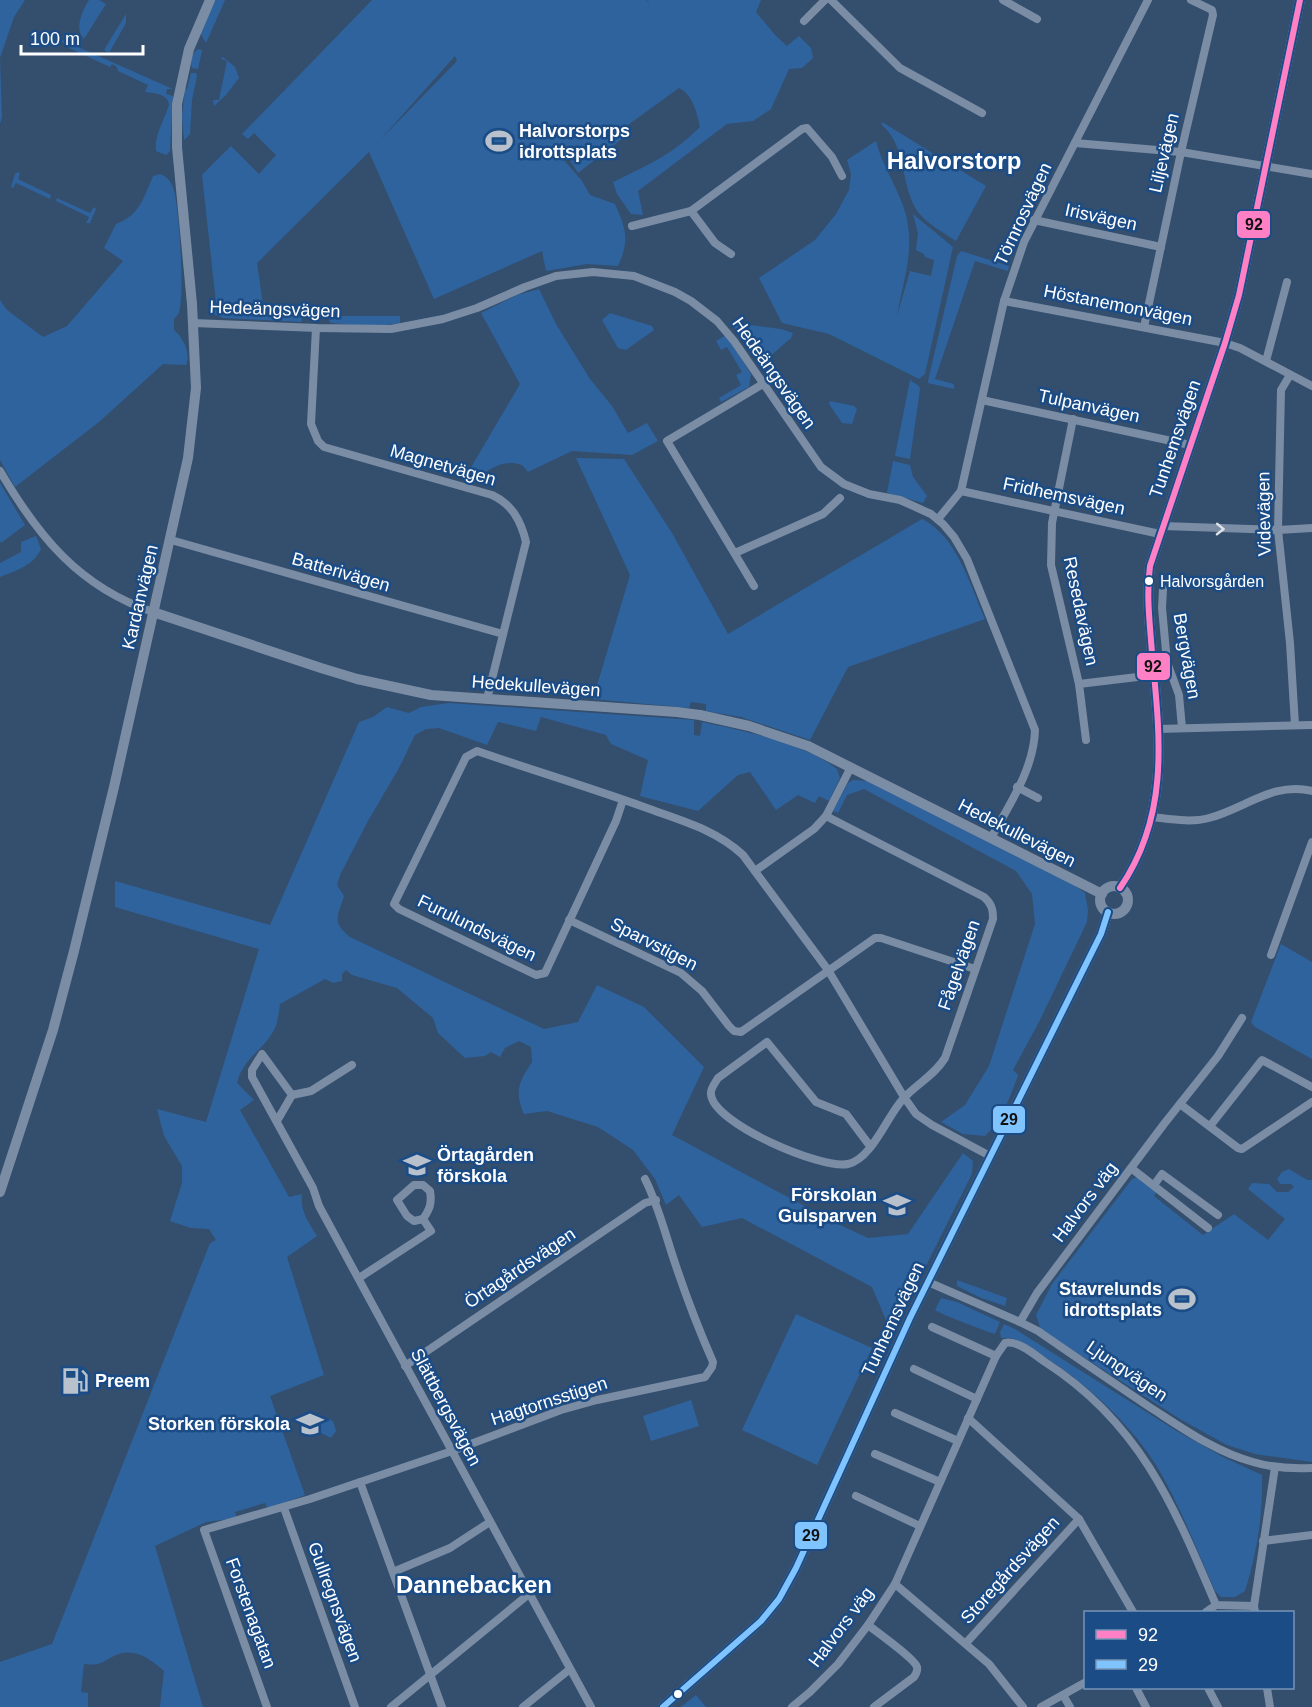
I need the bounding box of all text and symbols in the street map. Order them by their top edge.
scale bar [21,18,142,56]
text: 100 m [30,29,80,49]
street label: Liljevägen [1145,111,1183,195]
place label: Halvorstorps idrottsplats [519,121,630,162]
sports icon: Halvorstorps idrottsplats [484,126,514,156]
district label: Halvorstorp [887,147,1021,174]
street label: Törnrosvägen [990,159,1056,269]
street label: Irisvägen [1063,200,1139,234]
line badge: 92 [1236,210,1271,239]
text: 92 [1245,216,1263,233]
street label: Höstanemonvägen [1042,281,1194,329]
street label: Hedeängsvägen [209,297,341,321]
street label: Hedeängsvägen [728,314,820,432]
street label: Tunhemsvägen [1145,377,1205,501]
street label: Tulpanvägen [1036,385,1142,427]
street label: Magnetvägen [388,440,498,490]
street label: Videvägen [1253,471,1275,557]
street label: Fridhemsvägen [1001,473,1127,519]
one-way arrow [1216,522,1225,535]
street label: Kardanvägen [118,543,162,651]
street label: Batterivägen [290,548,392,596]
street label: Resedavägen [1060,555,1102,667]
place label: Halvorsgården [1160,573,1264,590]
marker: Halvorsgården [1143,575,1155,587]
street label: Bergvägen [1170,611,1204,701]
line badge: 92 [1136,652,1171,681]
text: 92 [1144,658,1162,675]
street label: Hedekullevägen [471,672,601,700]
street label: Hedekullevägen [955,795,1079,871]
street label: Furulundsvägen [415,891,539,965]
street label: Sparvstigen [607,914,701,974]
street label: Fågelvägen [934,917,984,1013]
line badge: 29 [992,1105,1026,1134]
text: 29 [1000,1111,1018,1128]
place label: Örtagården förskola [437,1145,534,1186]
school or university icon: Örtagården förskola [402,1150,432,1180]
street label: Halvors väg [1048,1158,1122,1246]
place label: Förskolan Gulsparven [778,1185,877,1226]
school or university icon: Förskolan Gulsparven [882,1190,912,1220]
street label: Örtagårdsvägen [461,1224,579,1312]
street label: Tunhemsvägen [858,1259,928,1379]
place label: Stavrelunds idrottsplats [1059,1279,1162,1320]
sports icon: Stavrelunds idrottsplats [1167,1284,1197,1314]
street label: Ljungvägen [1083,1337,1171,1405]
street label: Slättbergsvägen [407,1345,485,1469]
fuel station icon: Preem [60,1366,90,1396]
place label: Preem [95,1371,150,1391]
street label: Hagtornsstigen [488,1373,610,1429]
school or university icon: Storken förskola [295,1409,325,1439]
place label: Storken förskola [148,1414,291,1434]
street label: Storegårdsvägen [957,1512,1063,1628]
line badge: 29 [794,1521,828,1550]
text: 29 [802,1527,820,1544]
street label: Gullregnsvägen [304,1539,366,1665]
street label: Forstenagatan [222,1555,280,1671]
district label: Dannebacken [396,1571,552,1598]
street label: Halvors väg [804,1583,878,1671]
legend [1084,1611,1294,1689]
text: 92 [1138,1625,1158,1645]
text: 29 [1138,1655,1158,1675]
unlabelled marker [672,1688,684,1700]

